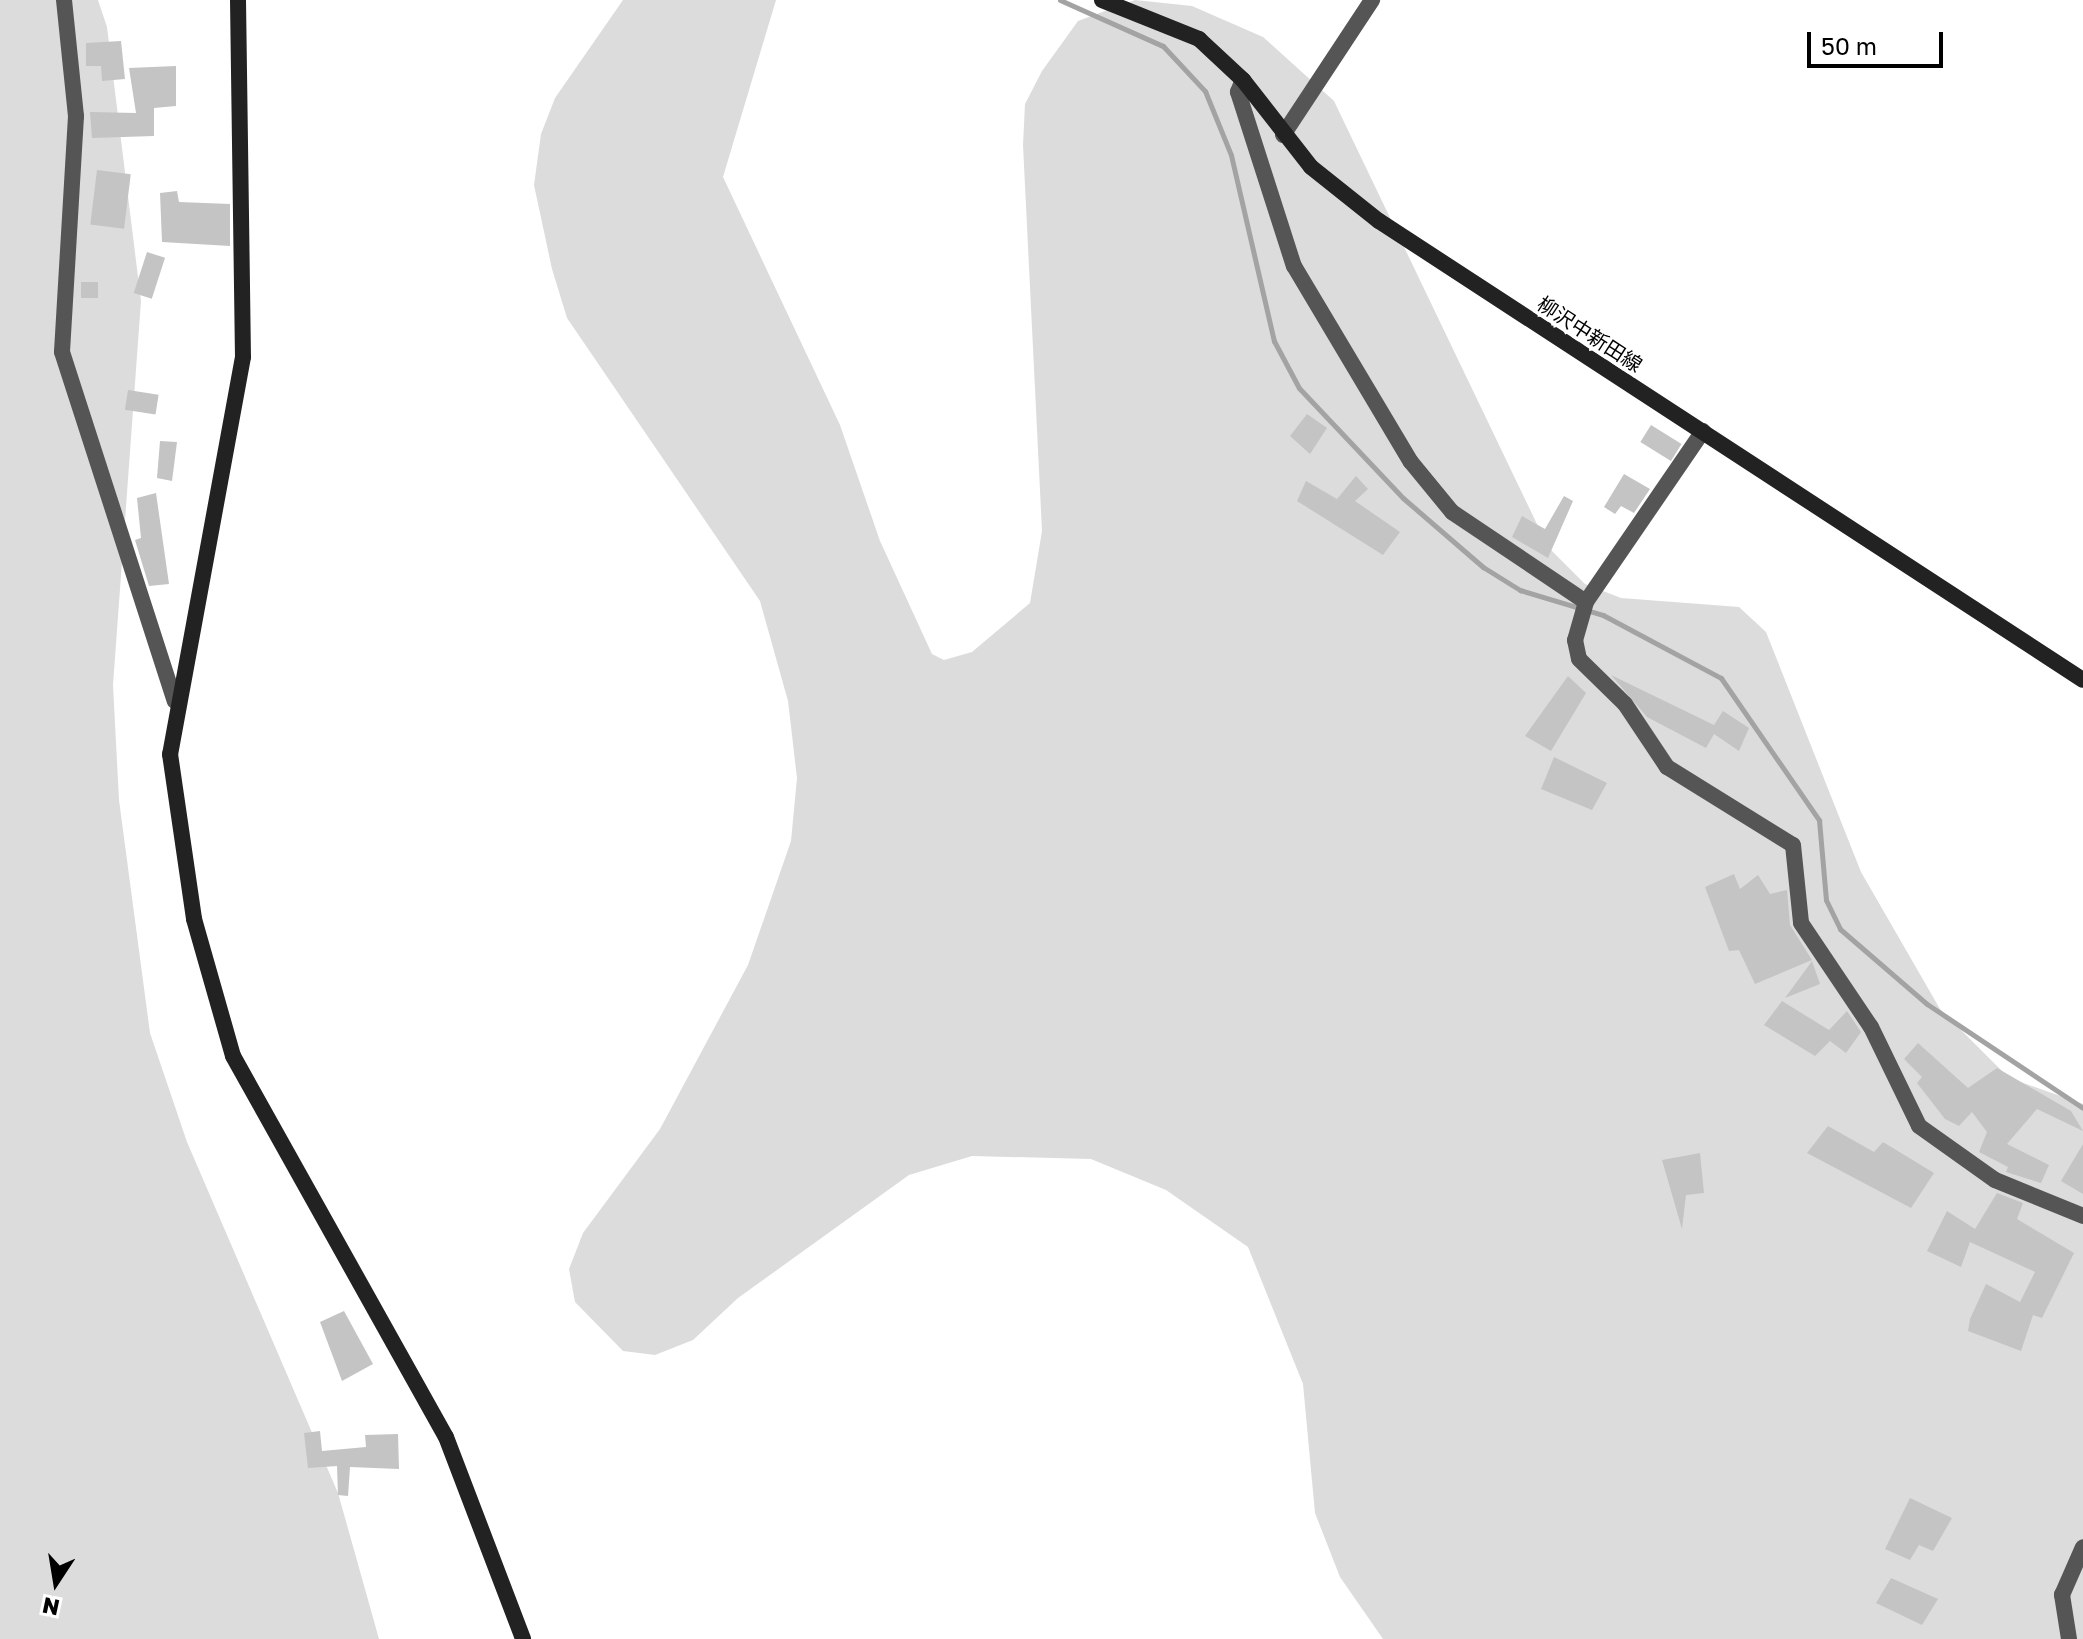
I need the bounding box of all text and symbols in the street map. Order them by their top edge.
scale bar [1811,16,1947,66]
text: 50 m [1821,31,1877,60]
street label: 柳沢中新田線 [1533,291,1647,377]
north arrow [16,1543,96,1623]
text: N [40,1592,62,1622]

